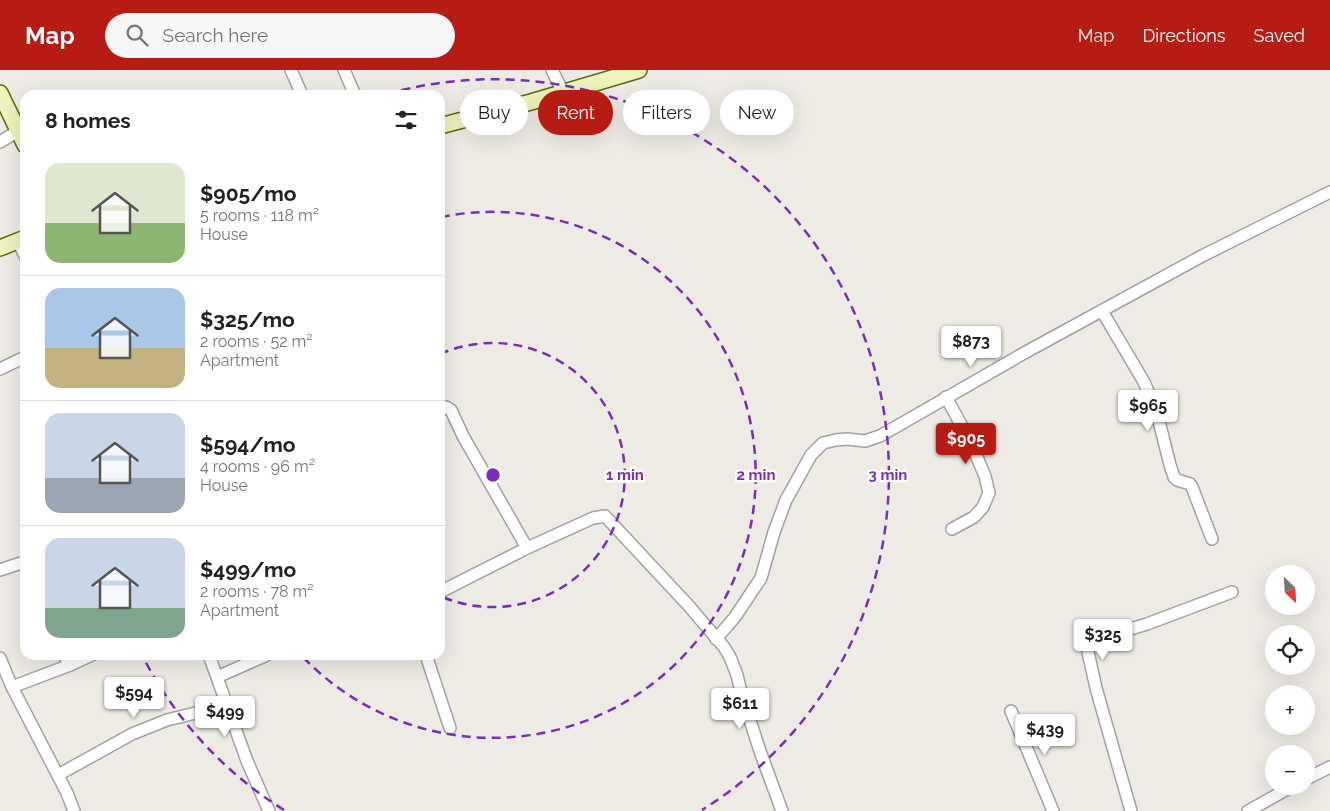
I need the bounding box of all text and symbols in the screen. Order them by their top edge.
search box [105,13,455,58]
text: Map [25,21,75,50]
icon: search [123,21,151,49]
text: Search here [163,24,268,46]
text: Map [1078,25,1114,46]
text: Directions [1142,25,1226,46]
text: Saved [1254,25,1305,46]
chip: Buy [460,90,528,135]
chip: Rent [538,90,613,135]
chip: Filters [623,90,710,135]
chip: New [720,90,794,135]
icon: filters [392,106,420,134]
text: 8 homes [45,108,131,133]
text: $905/mo [200,181,296,206]
icon: home [85,183,145,243]
text: 5 rooms · 118 m² [200,206,319,225]
text: House [200,225,248,244]
text: $325/mo [200,307,295,332]
icon: home [85,308,145,368]
pin: $873 [941,326,1001,368]
text: 2 rooms · 52 m² [200,332,312,351]
text: $873 [952,332,990,351]
text: Apartment [200,351,279,370]
pin: $965 [1118,390,1178,432]
text: $965 [1129,396,1167,415]
pin: $905 [936,422,996,465]
text: $905 [947,429,985,448]
text: $594/mo [200,432,296,457]
icon: home [85,433,145,493]
text: 4 rooms · 96 m² [200,457,315,476]
centre of rings [484,466,502,484]
text: 1 min [606,466,644,484]
text: 2 min [737,466,775,484]
text: 3 min [869,466,907,484]
text: House [200,476,248,495]
text: $499/mo [200,557,296,582]
icon: home [85,558,145,618]
north arrow [1265,565,1315,615]
map controls [1265,565,1315,795]
text: 2 rooms · 78 m² [200,582,313,601]
text: Apartment [200,601,279,620]
pin: $325 [1073,618,1133,661]
text: $325 [1085,625,1121,644]
button: locate [1265,625,1315,675]
pin: $594 [104,676,164,719]
text: $594 [115,683,153,702]
button: + [1265,685,1315,735]
pin: $611 [710,688,770,730]
text: $611 [722,694,758,713]
pin: $499 [195,696,255,738]
text: $499 [206,702,244,721]
pin: $439 [1015,714,1075,756]
text: $439 [1026,720,1064,739]
button: − [1265,745,1315,795]

